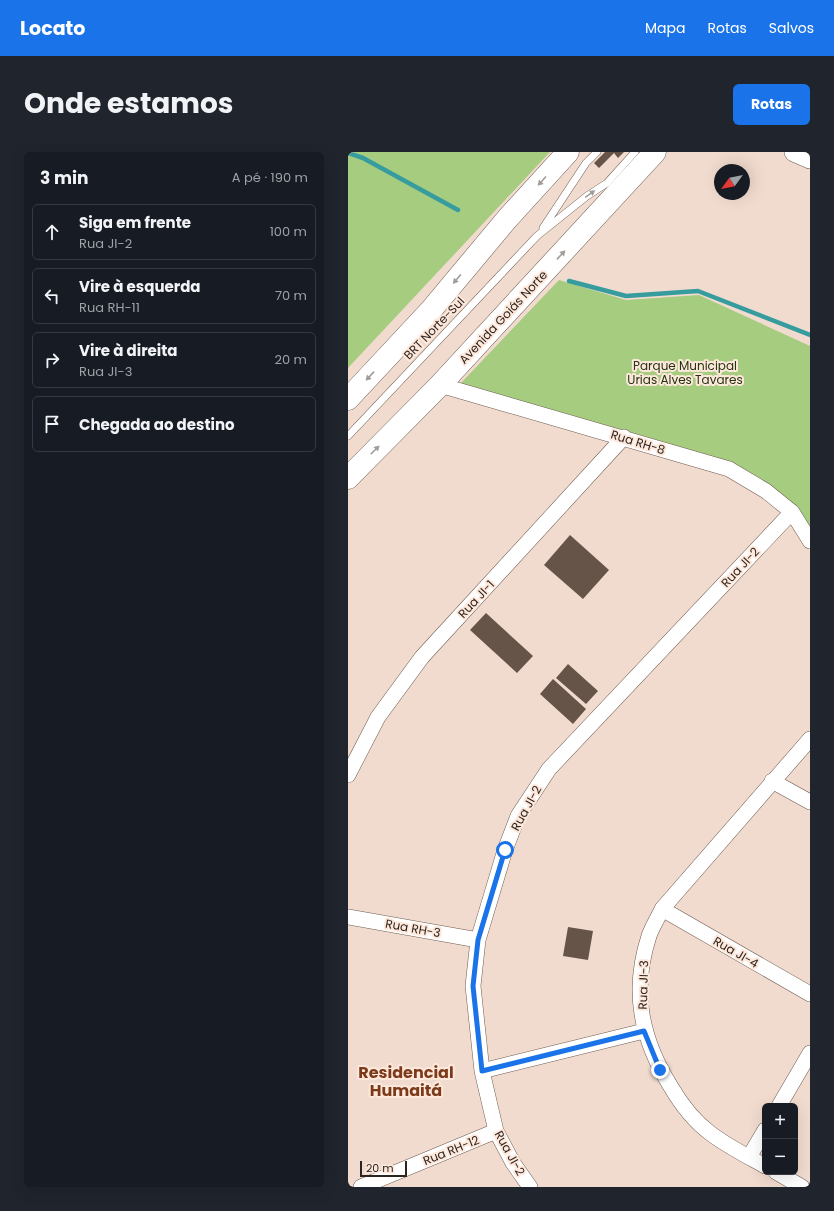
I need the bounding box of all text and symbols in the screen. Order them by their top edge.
text: Locato [20,15,85,42]
text: Mapa [645,18,685,38]
text: Rotas [707,18,747,38]
text: Salvos [769,18,814,38]
text: Onde estamos [24,84,233,123]
button: Rotas [733,84,810,125]
north arrow [714,164,750,200]
text: 3 min [40,166,88,190]
text: A pé · 190 m [232,168,308,187]
one-way arrow [537,176,546,186]
one-way arrow [584,190,595,198]
text: Siga em frente [79,212,191,233]
icon: ahead [41,221,63,243]
text: 100 m [270,222,307,241]
text: Rua JI-2 [79,234,132,253]
one-way arrow [557,250,566,260]
street label: Avenida Goiás Norte [455,266,551,368]
one-way arrow [452,274,461,285]
text: Vire à esquerda [79,276,201,297]
icon: left [41,285,63,307]
text: 70 m [275,286,307,305]
street label: BRT Norte-Sul [400,293,468,363]
text: Rua RH-11 [79,298,140,317]
text: Vire à direita [79,340,178,361]
icon: right [41,349,63,371]
text: 20 m [274,350,307,369]
park label: Parque Municipal Urias Alves Tavares [627,357,743,388]
text: Rua JI-3 [79,362,132,381]
one-way arrow [365,371,375,381]
icon: arrive [41,413,63,435]
text: Chegada ao destino [79,414,235,435]
street label: Rua RH-8 [609,426,667,458]
one-way arrow [370,445,380,455]
street label: Rua JI-2 [717,543,763,591]
street label: Rua JI-1 [454,576,498,622]
street label: Rua JI-2 [507,782,545,834]
route start [496,841,514,859]
street label: Rua RH-3 [384,915,442,941]
street label: Rua JI-4 [710,932,762,972]
street label: Rua JI-3 [634,960,652,1010]
district label: Residencial Humaitá [358,1061,454,1102]
route end [651,1061,669,1079]
map controls [762,1103,798,1175]
button: + [762,1103,798,1139]
street label: Rua JI-2 [491,1127,529,1179]
street label: Rua RH-12 [420,1131,482,1169]
button: − [762,1139,798,1175]
scale bar [360,1159,407,1178]
text: 20 m [366,1160,394,1176]

